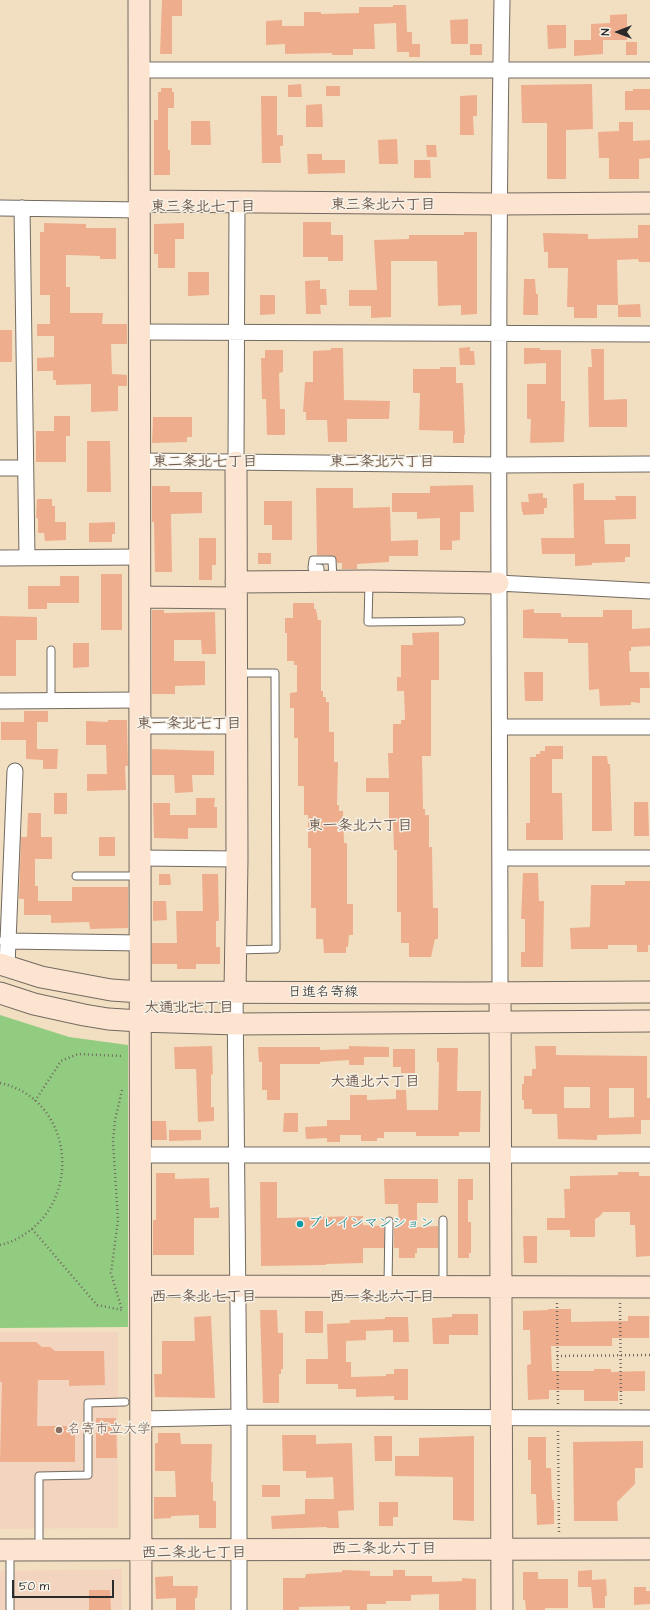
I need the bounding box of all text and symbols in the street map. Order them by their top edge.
north arrow [598,12,638,52]
text: N [598,29,613,35]
district label: 東三条北六丁目 [331,197,435,215]
district label: 東三条北七丁目 [151,199,255,217]
district label: 東二条北七丁目 [153,454,257,472]
district label: 東二条北六丁目 [330,454,434,472]
district label: 東一条北七丁目 [137,716,241,734]
district label: 東一条北六丁目 [308,818,412,836]
street label: 日進名寄線 [288,985,358,1001]
district label: 大通北七丁目 [144,1000,234,1018]
district label: 大通北六丁目 [330,1074,420,1092]
place label: ブレインマンション [308,1216,434,1232]
marker: ブレインマンション [295,1219,305,1229]
district label: 西一条北七丁目 [152,1289,256,1307]
district label: 西一条北六丁目 [330,1289,434,1307]
place label: 名寄市立大学 [67,1422,151,1438]
marker: 名寄市立大学 [54,1425,64,1435]
district label: 西二条北六丁目 [332,1541,436,1559]
district label: 西二条北七丁目 [142,1545,246,1563]
scale bar [14,1572,116,1598]
text: 50 m [19,1578,49,1595]

